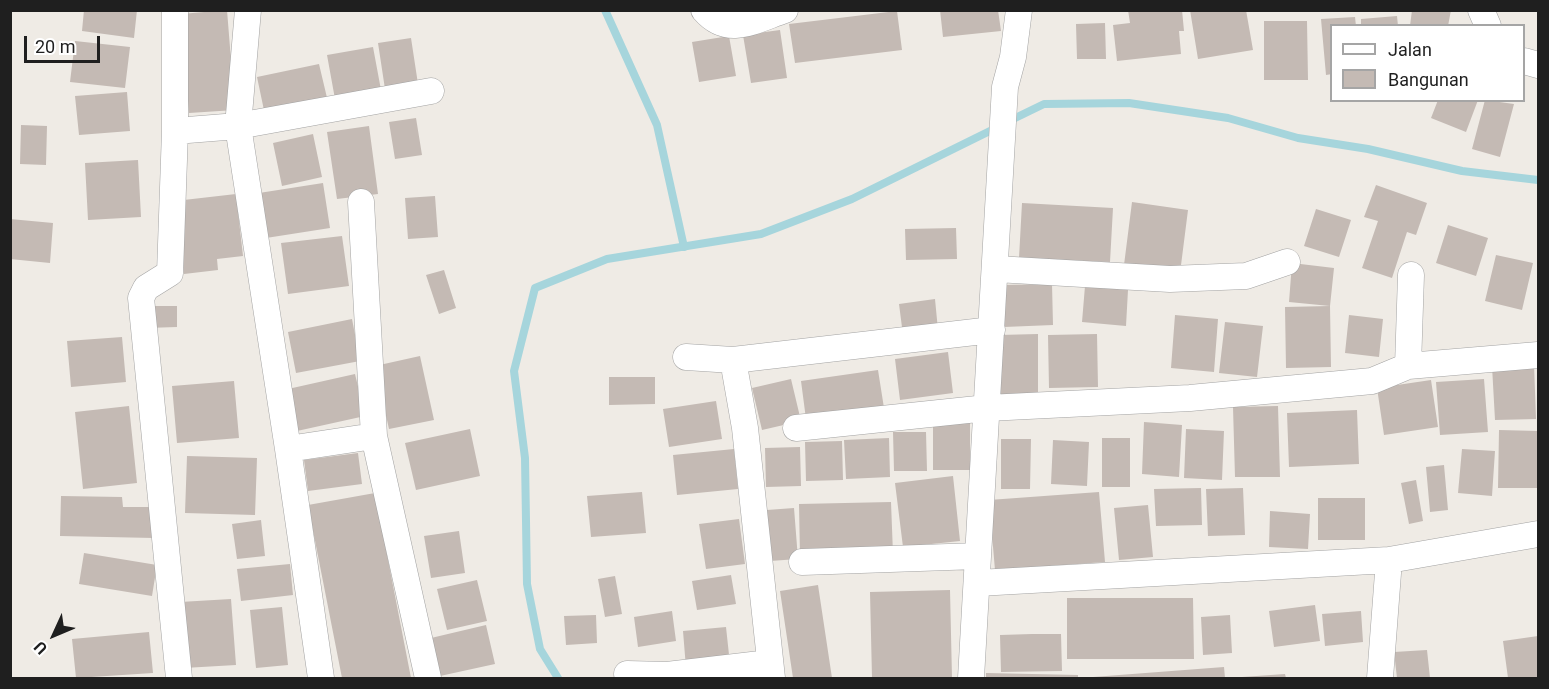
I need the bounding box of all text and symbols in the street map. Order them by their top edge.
scale bar [27,24,104,62]
legend [1330,24,1525,102]
text: 20 m [35,36,75,57]
text: Jalan [1388,39,1432,60]
text: Bangunan [1388,69,1469,90]
north arrow [24,605,84,665]
text: U [30,637,51,658]

